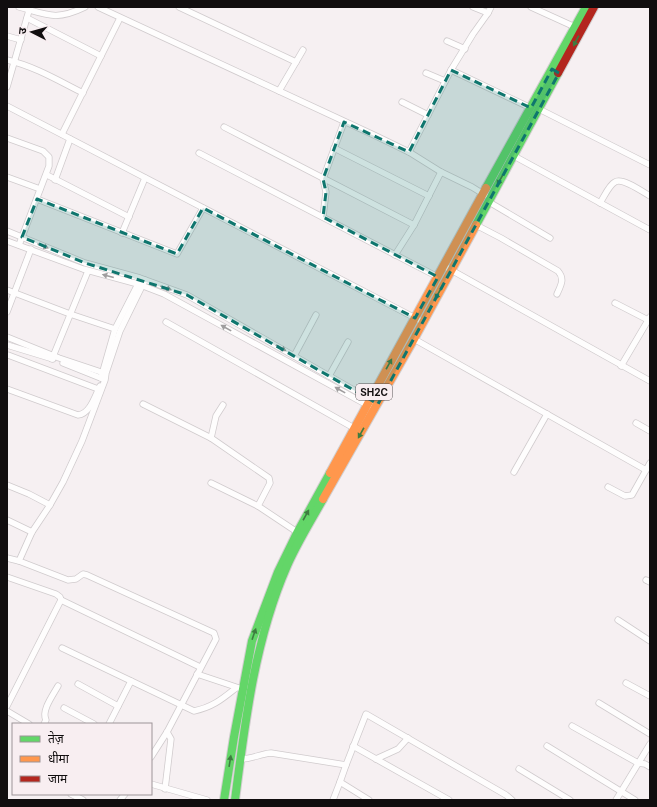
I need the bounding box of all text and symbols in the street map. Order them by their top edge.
north arrow [12,12,52,52]
text: उ [15,26,29,35]
one-way arrow [572,36,579,47]
one-way arrow [497,174,504,186]
one-way arrow [38,243,49,249]
one-way arrow [102,273,114,279]
one-way arrow [161,285,173,291]
one-way arrow [435,288,441,300]
one-way arrow [220,325,232,331]
one-way arrow [275,345,287,352]
one-way arrow [386,358,393,370]
road number: SH2C [356,384,392,400]
one-way arrow [335,387,346,393]
one-way arrow [358,427,365,438]
one-way arrow [303,509,310,521]
one-way arrow [251,627,257,639]
legend [12,723,152,795]
text: तेज़ [48,731,65,746]
text: धीमा [48,751,70,766]
one-way arrow [227,755,233,768]
text: जाम [48,771,68,786]

